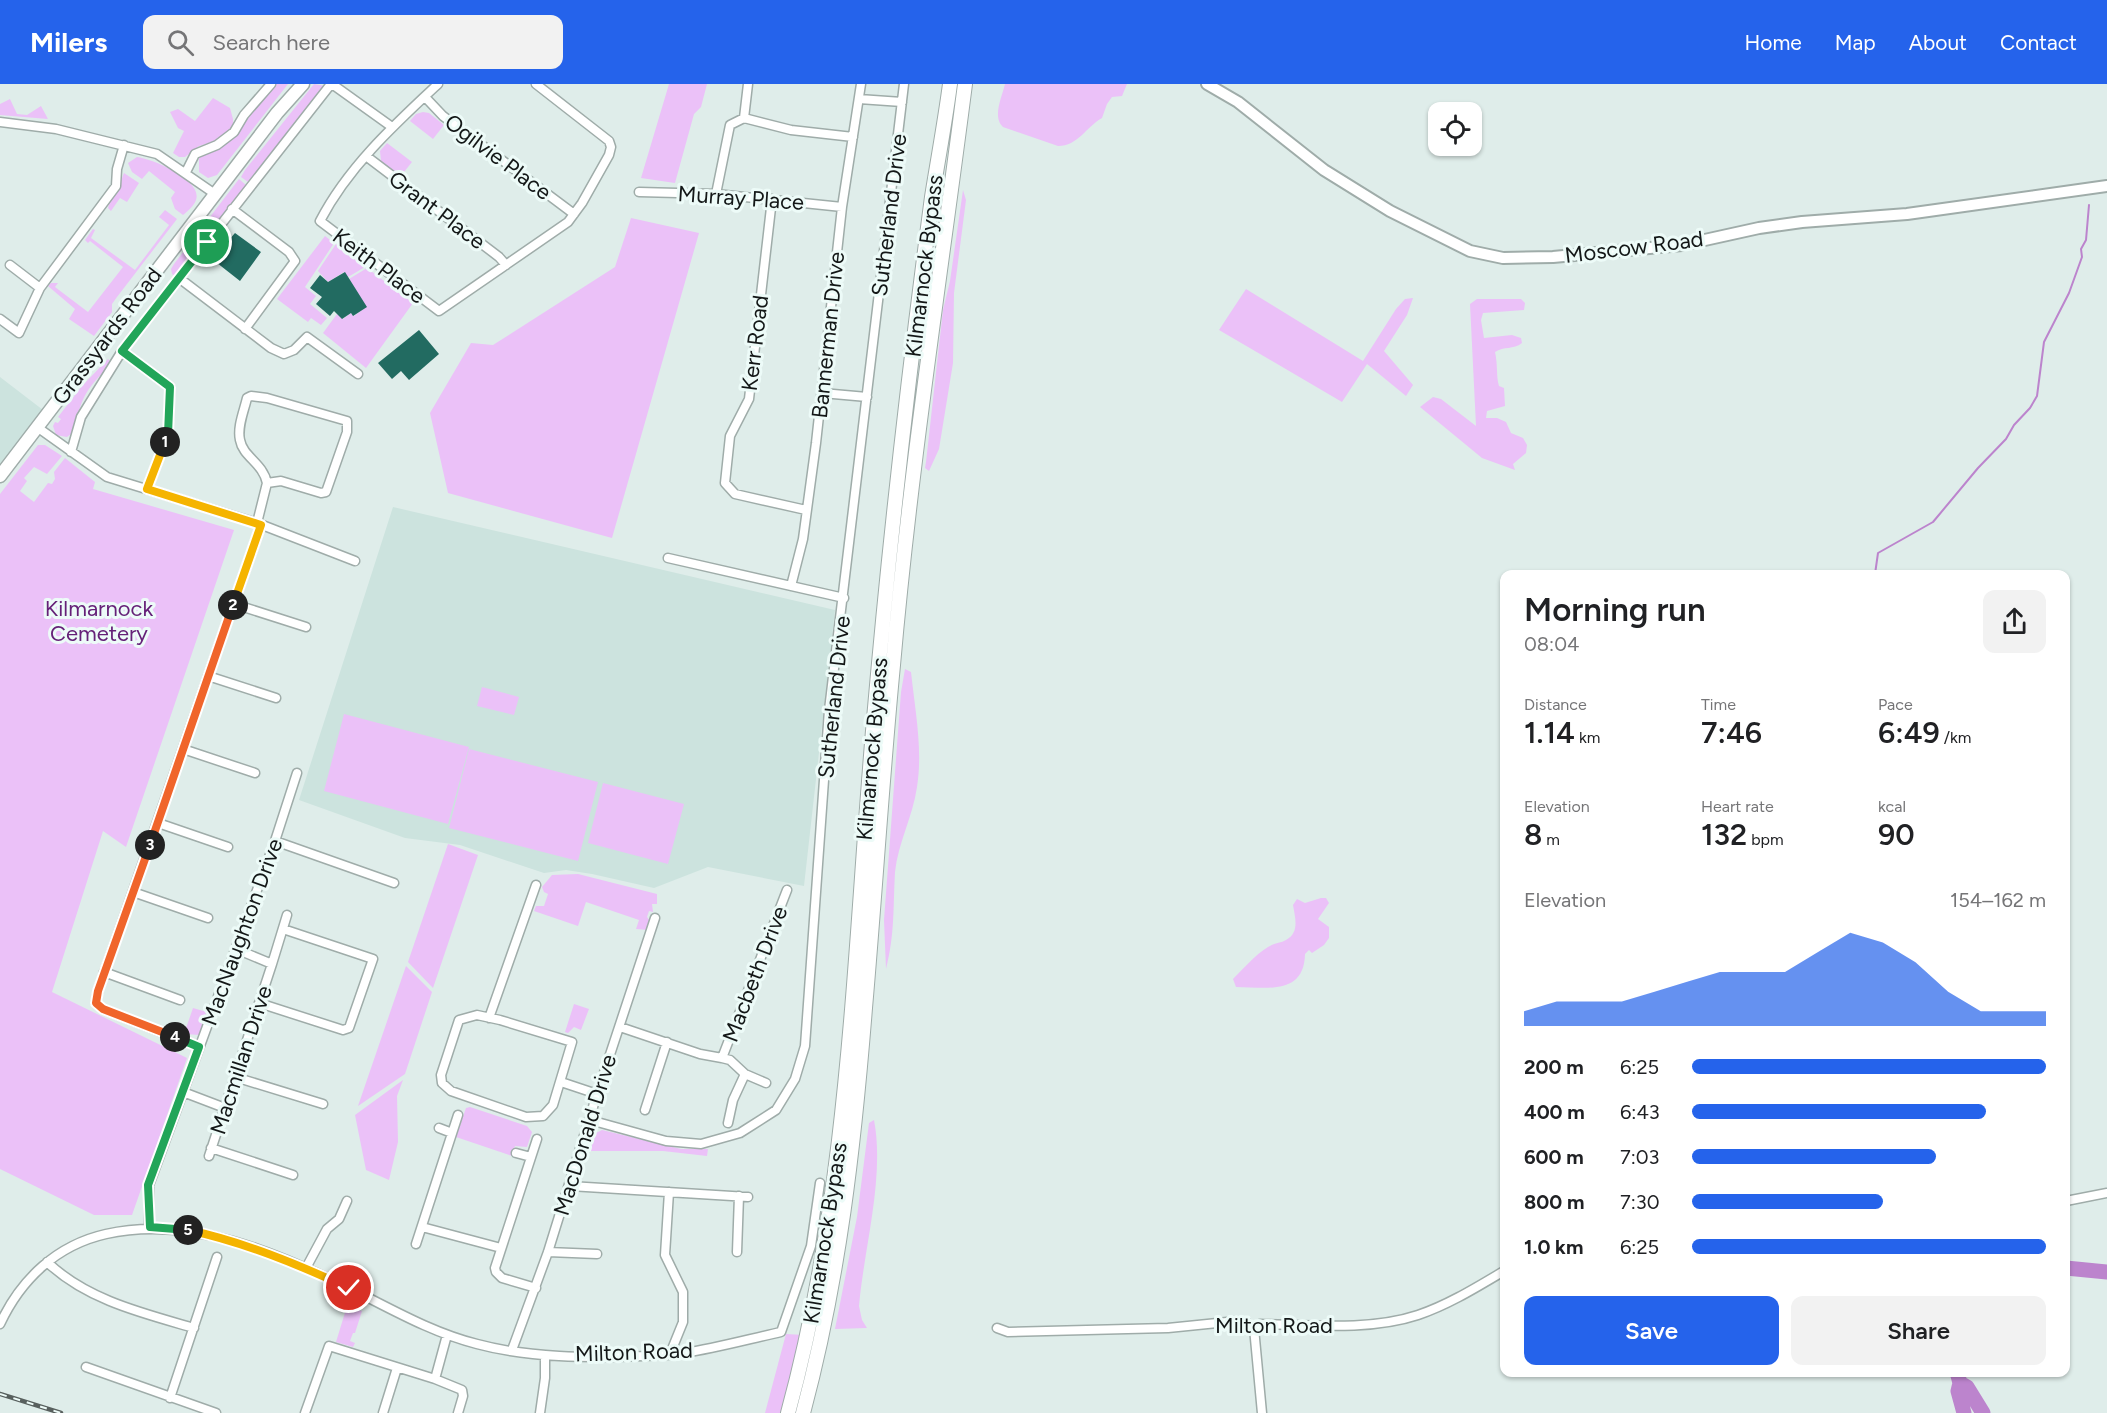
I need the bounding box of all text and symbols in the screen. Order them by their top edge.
search box [143,15,563,69]
text: Milers [30,25,107,59]
icon: search [164,26,197,59]
text: Search here [212,29,330,56]
text: Home [1745,30,1802,55]
text: Map [1835,30,1876,55]
text: About [1909,30,1967,55]
text: Contact [2000,30,2077,55]
map controls [1428,102,1482,156]
button: locate [1428,102,1482,156]
street label: Ogilvie Place [439,108,557,206]
street label: Sutherland Drive [866,132,912,298]
street label: Grant Place [383,165,491,255]
street label: Kilmarnock Bypass [899,173,949,359]
street label: Murray Place [677,180,805,216]
pin [181,216,232,267]
street label: Keith Place [327,222,431,310]
icon: arrive [190,225,223,258]
street label: Moscow Road [1563,225,1705,269]
street label: Bannerman Drive [806,250,850,420]
street label: Grassyards Road [47,262,167,410]
street label: Kerr Road [736,294,774,392]
pin: 1 [150,427,180,457]
text: 1 [162,432,168,451]
pin: 2 [218,590,248,620]
text: Morning run [1524,590,1706,629]
button: share [1983,590,2046,653]
park label: Kilmarnock Cemetery [45,595,154,647]
text: 2 [228,595,238,614]
street label: Sutherland Drive [812,614,856,780]
text: 08:04 [1524,632,1579,656]
street label: Kilmarnock Bypass [851,656,893,842]
text: Distance [1524,695,1587,714]
text: Time [1701,695,1736,714]
text: Pace [1878,695,1913,714]
text: 1.14 [1524,714,1575,751]
text: 7:46 [1701,714,1762,751]
text: 6:49 [1878,714,1940,751]
text: km [1575,728,1600,747]
text: /km [1940,728,1971,747]
text: Elevation [1524,797,1590,816]
text: Heart rate [1701,797,1774,816]
text: kcal [1878,797,1906,816]
text: 8 [1524,816,1542,853]
text: 132 [1701,816,1747,853]
text: 90 [1878,816,1915,853]
pin: 3 [135,830,165,860]
text: m [1542,830,1560,849]
text: bpm [1747,830,1784,849]
text: 3 [146,835,154,854]
street label: MacNaughton Drive [196,835,288,1029]
text: Elevation [1524,888,1606,912]
text: 154–162 m [1950,888,2046,912]
street label: Macbeth Drive [717,902,793,1046]
street label: Macmillan Drive [204,982,278,1138]
pin: 4 [160,1022,190,1052]
text: 4 [170,1027,180,1046]
street label: MacDonald Drive [548,1051,622,1219]
text: 200 m [1524,1055,1584,1079]
text: 6:25 [1620,1055,1659,1079]
text: 400 m [1524,1100,1585,1124]
text: 6:43 [1620,1100,1660,1124]
street label: Kilmarnock Bypass [797,1140,853,1326]
text: 600 m [1524,1145,1584,1169]
text: 7:03 [1620,1145,1660,1169]
text: 800 m [1524,1190,1584,1214]
text: 7:30 [1620,1190,1660,1214]
pin: 5 [173,1215,203,1245]
text: 5 [183,1220,193,1239]
text: 1.0 km [1524,1235,1583,1259]
text: 6:25 [1620,1235,1659,1259]
pin [323,1262,374,1313]
icon: check [332,1271,365,1304]
button: Save [1524,1296,1779,1365]
button: Share [1791,1296,2046,1365]
street label: Milton Road [1215,1312,1333,1339]
street label: Milton Road [575,1336,693,1368]

